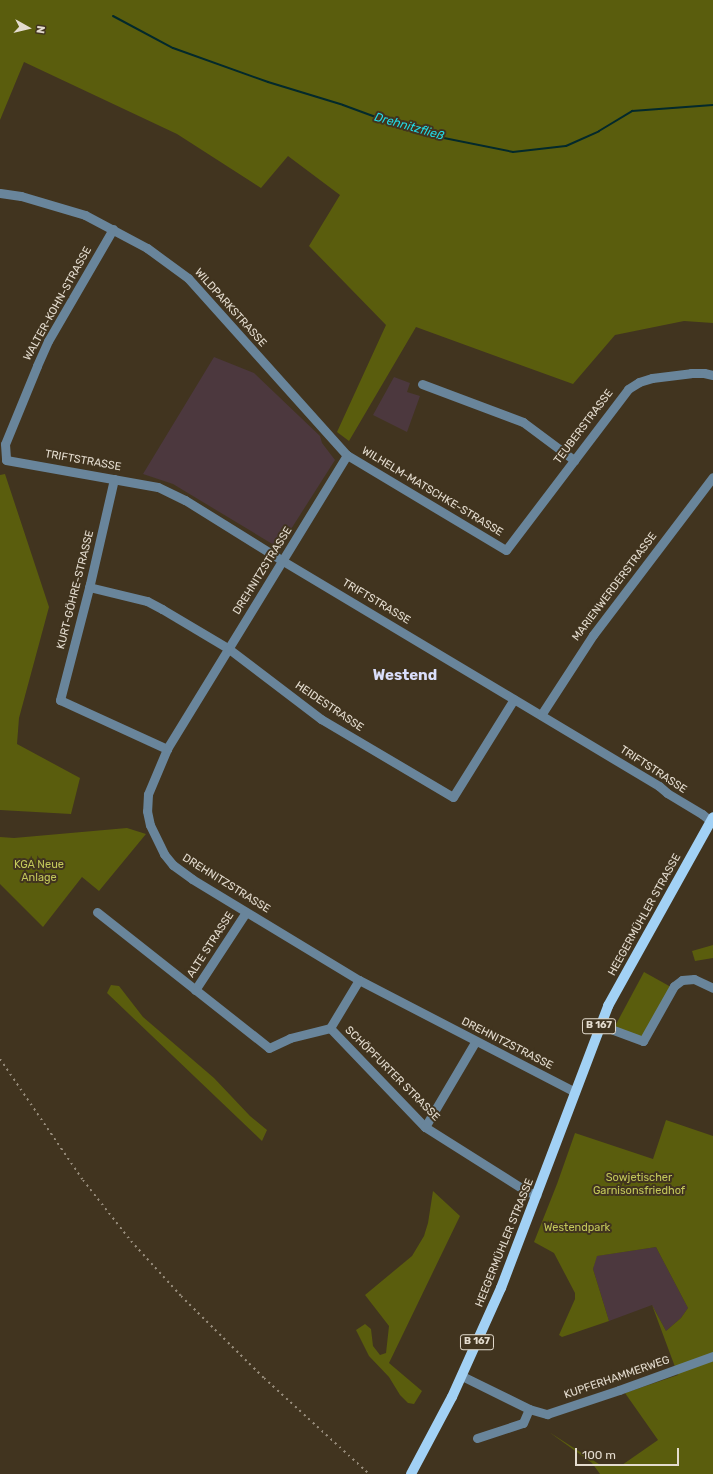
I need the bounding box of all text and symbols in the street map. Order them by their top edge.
north arrow [8,8,48,48]
text: N [33,25,47,35]
water label: Drehnitzfließ [373,110,445,144]
street label: WALTER-KOHN-STRASSE [21,245,95,363]
street label: WILDPARKSTRASSE [191,266,269,350]
street label: TEUBERSTRASSE [552,387,616,467]
street label: WILHELM-MATSCHKE-STRASSE [359,445,505,539]
street label: TRIFTSTRASSE [44,448,122,474]
street label: DREHNITZSTRASSE [231,525,295,617]
street label: KURT-GÖHRE-STRASSE [55,529,97,651]
street label: MARIENWERDERSTRASSE [570,530,660,644]
street label: TRIFTSTRASSE [339,576,413,628]
district label: Westend [373,667,437,685]
street label: HEIDESTRASSE [292,679,366,735]
street label: TRIFTSTRASSE [617,743,689,797]
street label: DREHNITZSTRASSE [180,852,272,916]
street label: HEEGERMÜHLER STRASSE [606,852,684,978]
park label: KGA Neue Anlage [14,859,64,885]
street label: ALTE STRASSE [185,910,237,980]
street label: DREHNITZSTRASSE [459,1015,555,1073]
road number: B 167 [581,1018,617,1034]
street label: SCHÖPFURTER STRASSE [342,1024,442,1124]
park label: Sowjetischer Garnisonsfriedhof [593,1172,685,1198]
street label: HEEGERMÜHLER STRASSE [473,1177,537,1309]
park label: Westendpark [544,1221,610,1235]
road number: B 167 [459,1334,495,1350]
street label: KUPFERHAMMERWEG [562,1354,672,1402]
scale bar [577,1440,681,1466]
text: 100 m [582,1448,616,1462]

